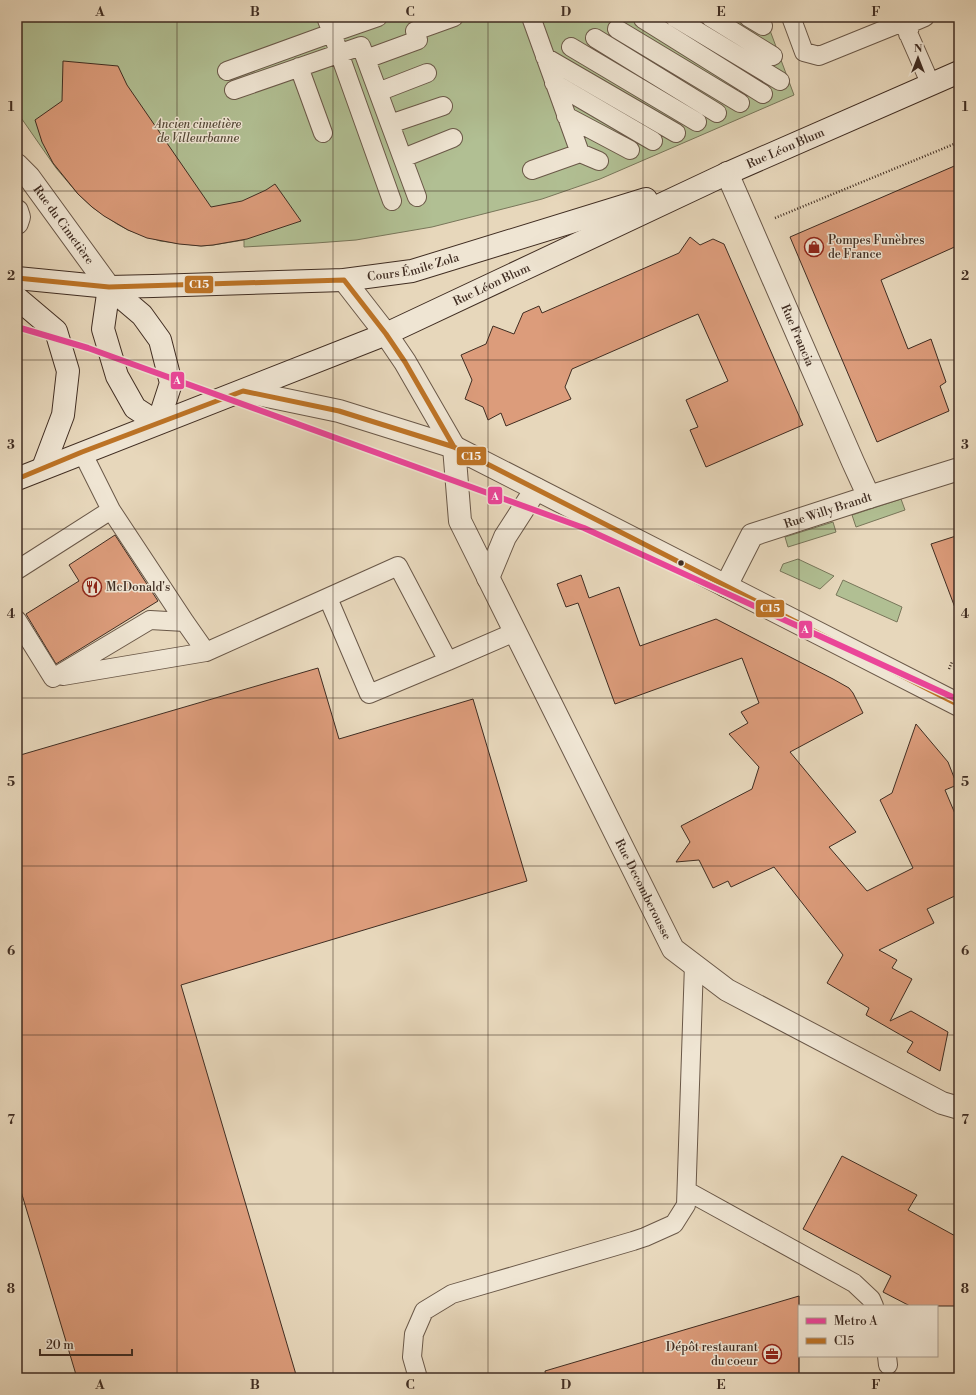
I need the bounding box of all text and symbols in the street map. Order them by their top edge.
text: A [94,4,105,20]
text: B [250,4,260,20]
text: C [405,4,415,20]
text: D [561,4,571,20]
text: E [716,4,726,20]
text: F [871,4,881,20]
north arrow [898,38,938,78]
text: N [914,42,923,56]
text: 1 [8,99,15,115]
text: 1 [962,99,969,115]
park label: Ancien cimetière de Villeurbanne [153,117,242,146]
street label: Rue Léon Blum [744,125,827,172]
street label: Rue du Cimetière [30,183,97,267]
place label: Pompes Funèbres de France [828,233,924,262]
shop icon: Pompes Funèbres de France [803,236,825,258]
street label: Cours Émile Zola [366,250,462,285]
street label: Rue Léon Blum [451,260,533,309]
text: 2 [7,268,15,284]
text: 2 [961,268,969,284]
line badge: C15 [184,275,214,294]
text: C15 [189,278,209,292]
street label: Rue Francia [777,302,818,370]
line badge: A [170,371,185,390]
text: A [172,374,182,388]
text: 3 [7,437,15,453]
text: 3 [961,437,969,453]
line badge: C15 [456,446,487,466]
text: C15 [461,450,481,464]
line badge: A [487,486,503,505]
street label: Rue Willy Brandt [782,489,874,532]
text: A [490,490,500,504]
unlabelled marker [676,558,686,568]
restaurant icon: McDonald's [81,576,103,598]
place label: McDonald's [106,580,170,595]
line badge: C15 [755,599,785,618]
text: C15 [760,602,780,616]
text: 4 [7,606,16,622]
text: 4 [961,606,970,622]
line badge: A [798,620,813,639]
text: A [800,623,810,637]
text: 5 [7,774,15,790]
text: 5 [961,774,969,790]
street label: Rue Decomberousse [612,837,674,942]
text: 6 [7,943,15,959]
text: 6 [961,943,969,959]
text: 7 [7,1112,15,1128]
text: 7 [961,1112,969,1128]
text: 8 [7,1281,15,1297]
text: 8 [961,1281,969,1297]
legend [798,1305,938,1357]
text: Metro A [834,1314,878,1329]
scale bar [40,1331,132,1357]
text: C15 [834,1334,854,1349]
text: 20 m [46,1338,74,1353]
place label: Dépôt restaurant du coeur [666,1340,759,1369]
office icon: Dépôt restaurant du coeur [761,1343,783,1365]
text: A [94,1377,105,1393]
text: B [250,1377,260,1393]
text: C [405,1377,415,1393]
text: D [561,1377,571,1393]
text: E [716,1377,726,1393]
text: F [871,1377,881,1393]

